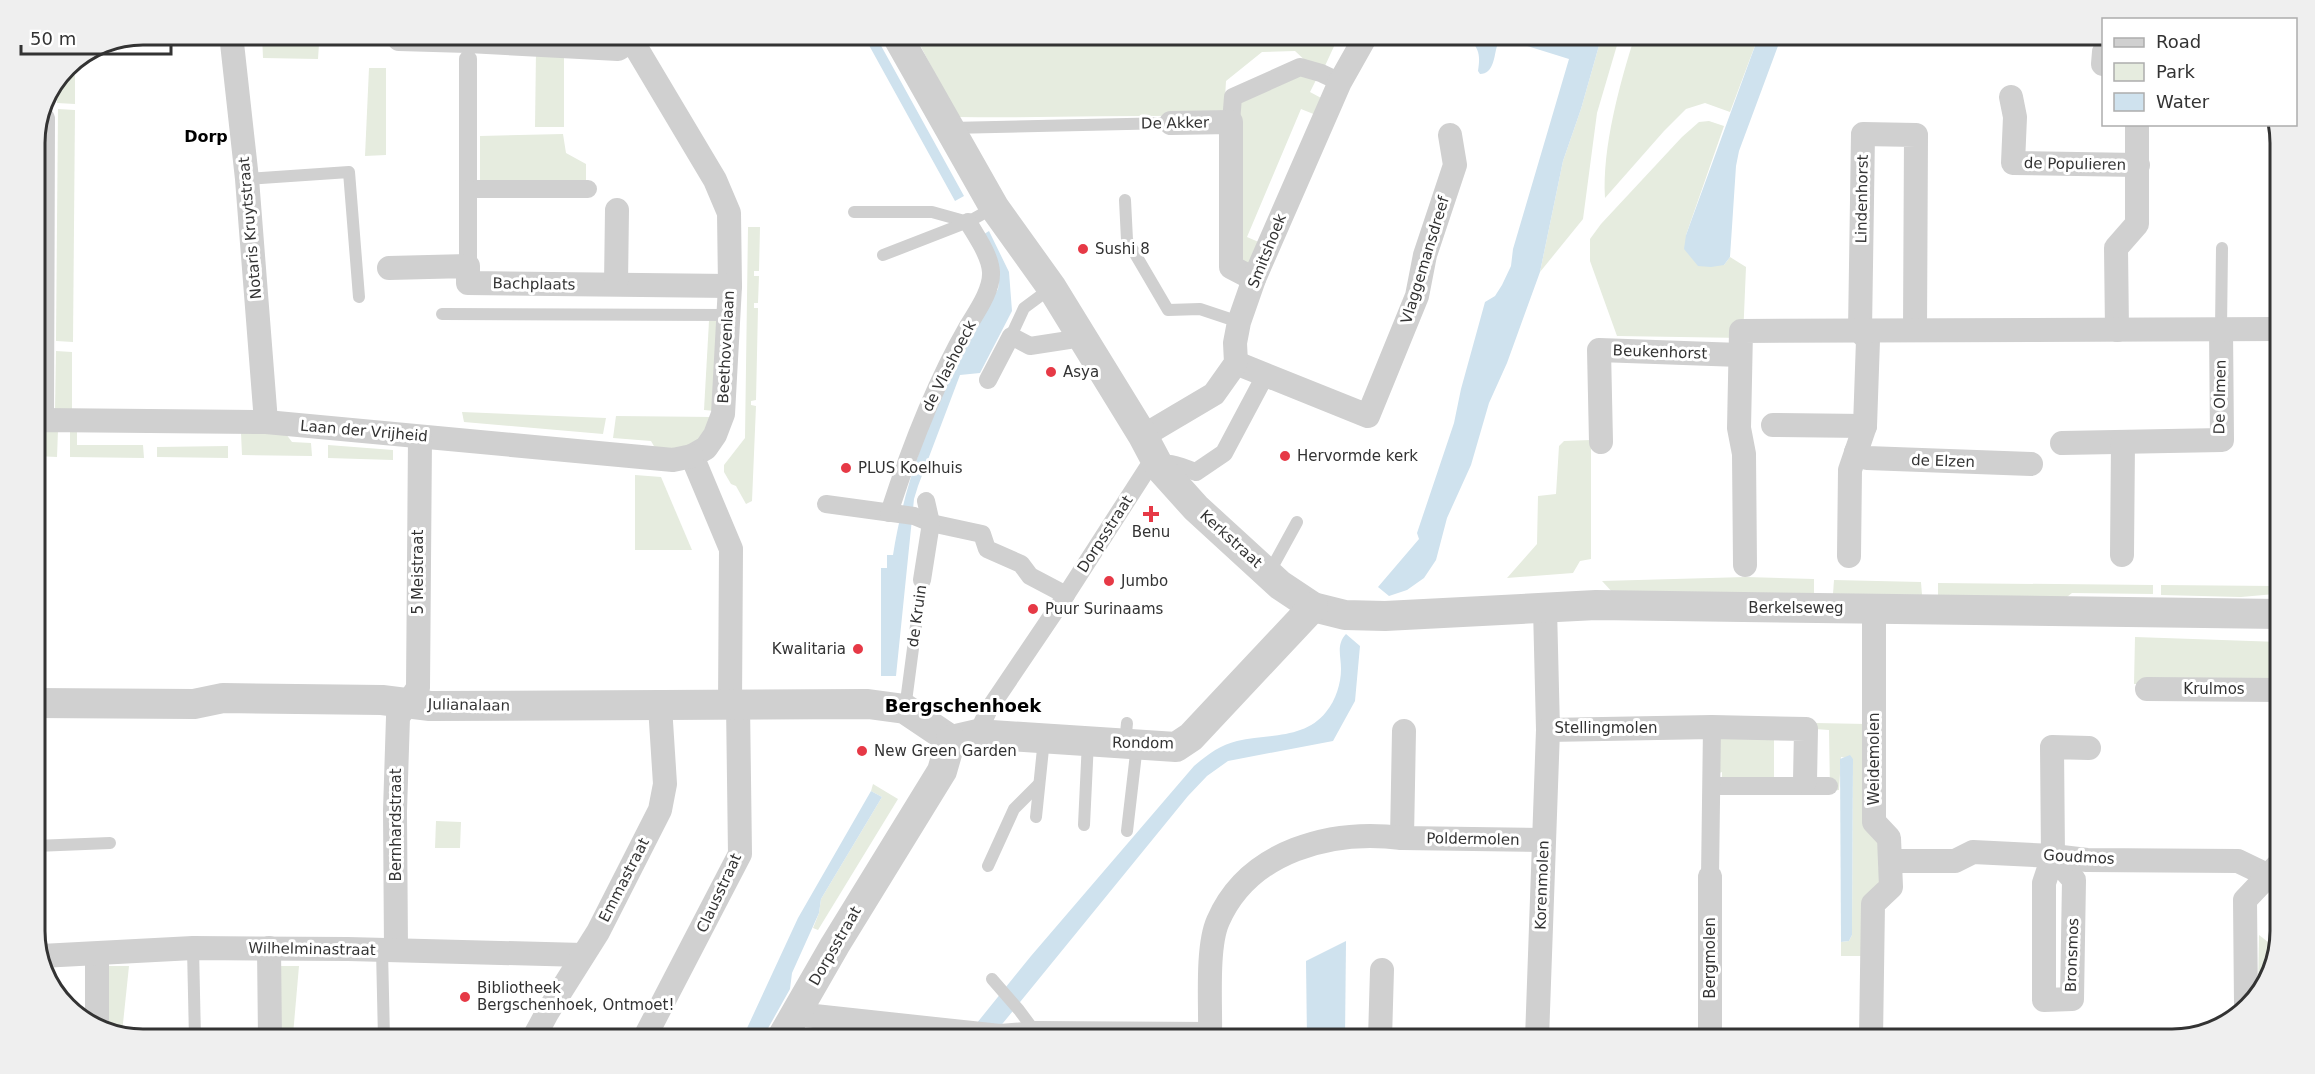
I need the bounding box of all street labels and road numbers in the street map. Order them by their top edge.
street label: De Akker [1141,113,1210,133]
street label: Lindenhorst [1852,154,1872,244]
street label: de Populieren [2024,154,2126,174]
street label: Notaris Kruytstraat [235,156,265,300]
street label: Vlaggemansdreef [1397,194,1453,326]
street label: Smitshoek [1244,211,1290,291]
street label: Bachplaats [492,274,576,294]
street label: Beethovenlaan [714,290,738,404]
street label: de Vlashoeck [918,317,980,415]
street label: Beukenhorst [1612,341,1708,363]
street label: De Olmen [2210,359,2230,435]
street label: Laan der Vrijheid [300,416,428,446]
street label: de Elzen [1911,451,1975,471]
street label: Dorpsstraat [1073,492,1137,576]
street label: Kerkstraat [1196,506,1266,572]
street label: 5 Meistraat [409,529,427,614]
street label: de Kruin [904,584,930,648]
street label: Berkelseweg [1748,599,1844,617]
street label: Krulmos [2183,680,2245,698]
street label: Julianalaan [427,695,510,715]
street label: Weidemolen [1865,713,1883,805]
street label: Stellingmolen [1555,719,1657,737]
street label: Rondom [1112,733,1174,753]
street label: Bernhardstraat [387,768,405,882]
street label: Poldermolen [1426,829,1520,849]
street label: Emmastraat [595,835,653,925]
street label: Korenmolen [1531,840,1553,930]
street label: Goudmos [2043,846,2115,868]
street label: Clausstraat [693,850,745,935]
street label: Dorpsstraat [805,903,865,989]
street label: Bergmolen [1701,917,1719,999]
street label: Bronsmos [2062,917,2082,992]
street label: Wilhelminastraat [248,939,376,959]

